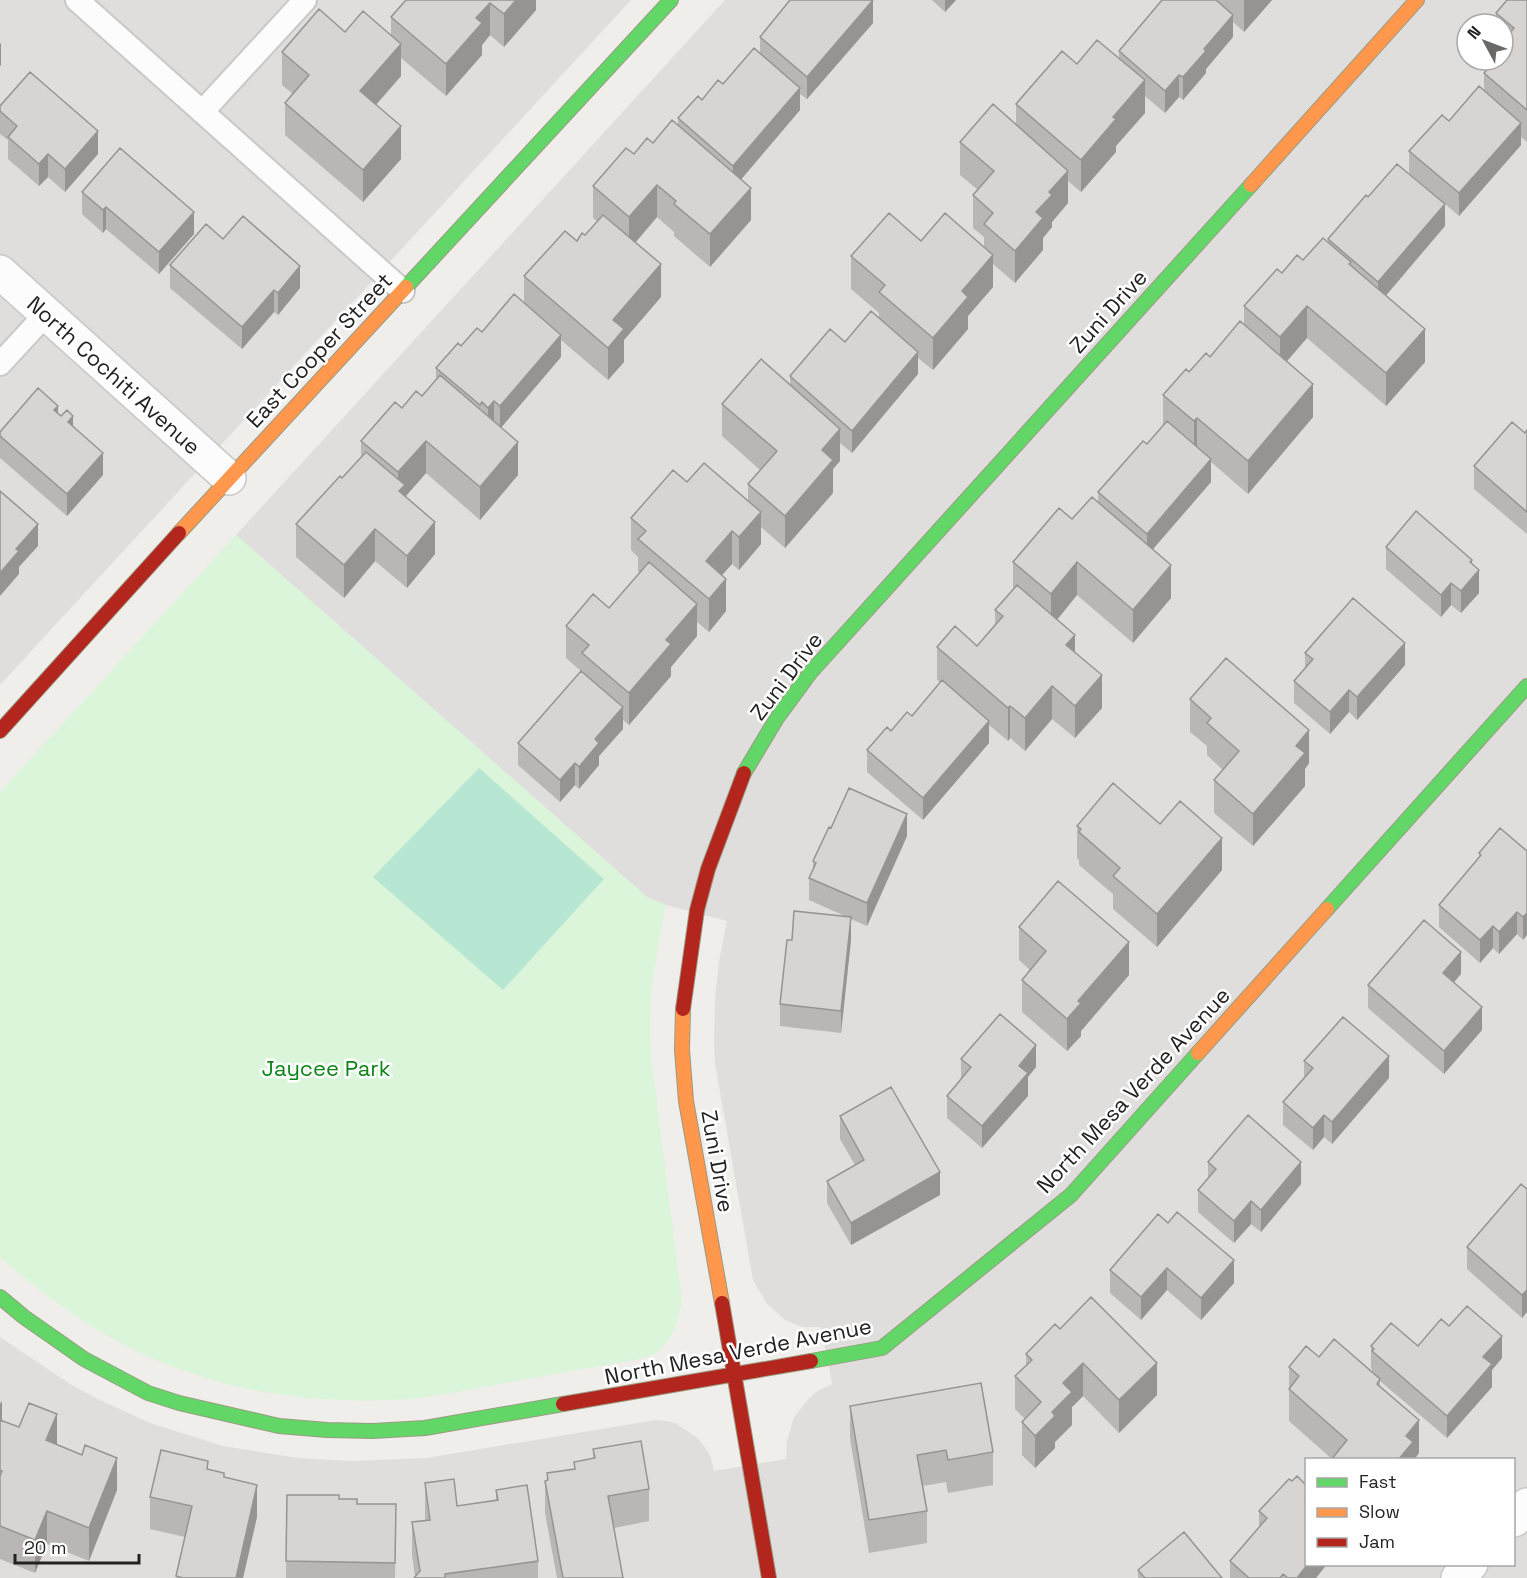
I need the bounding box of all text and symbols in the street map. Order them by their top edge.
north arrow [1455,12,1515,72]
text: N [1463,22,1486,43]
street label: Zuni Drive [1063,263,1153,359]
street label: East Cooper Street [240,267,398,433]
street label: North Cochiti Avenue [21,290,207,460]
street label: Zuni Drive [744,626,828,726]
street label: North Mesa Verde Avenue [1030,981,1236,1199]
park label: Jaycee Park [262,1054,391,1082]
street label: Zuni Drive [695,1108,741,1214]
street label: North Mesa Verde Avenue [602,1311,874,1391]
legend [1305,1458,1515,1566]
text: Fast [1359,1470,1396,1493]
text: Slow [1359,1500,1400,1523]
scale bar [15,1527,140,1565]
text: Jam [1359,1530,1395,1553]
text: 20 m [24,1536,67,1559]

